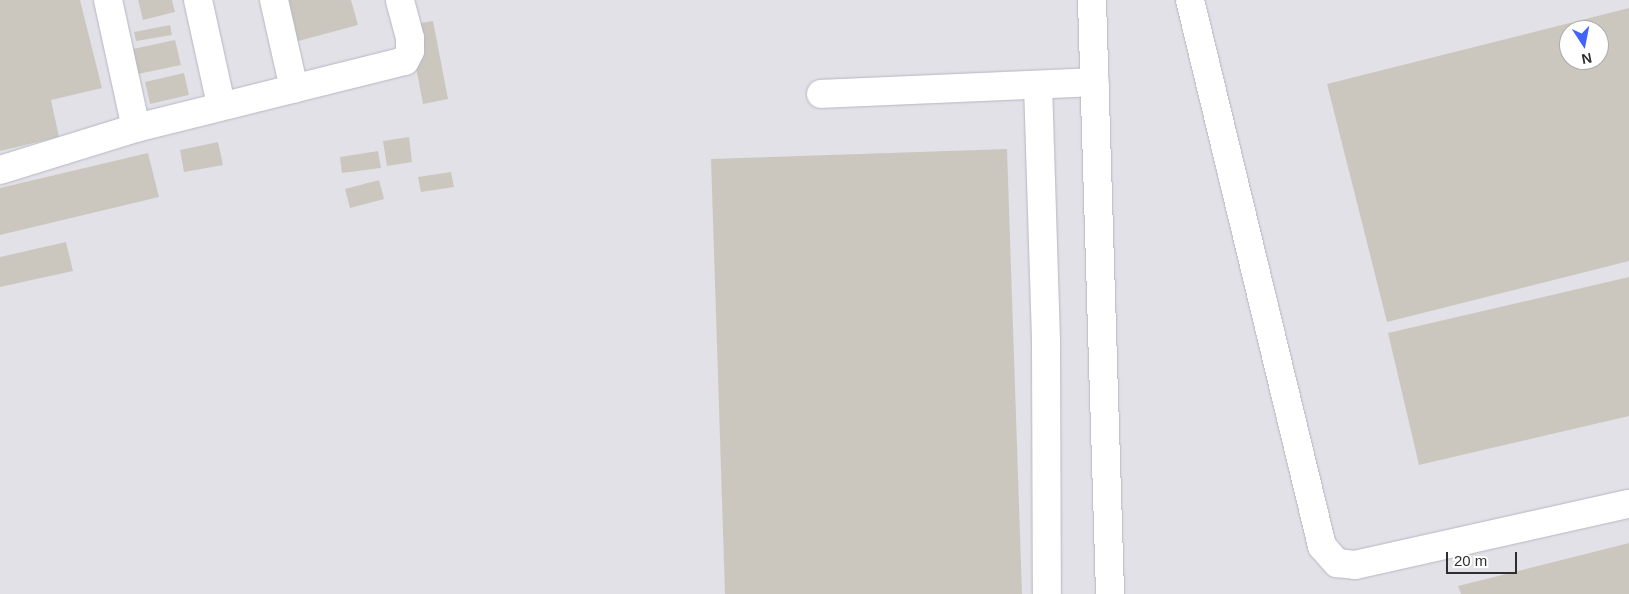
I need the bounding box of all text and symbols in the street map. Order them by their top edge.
north arrow [1559,20,1609,70]
text: N [1580,50,1593,68]
scale bar [1449,542,1520,574]
text: 20 m [1454,552,1487,569]

